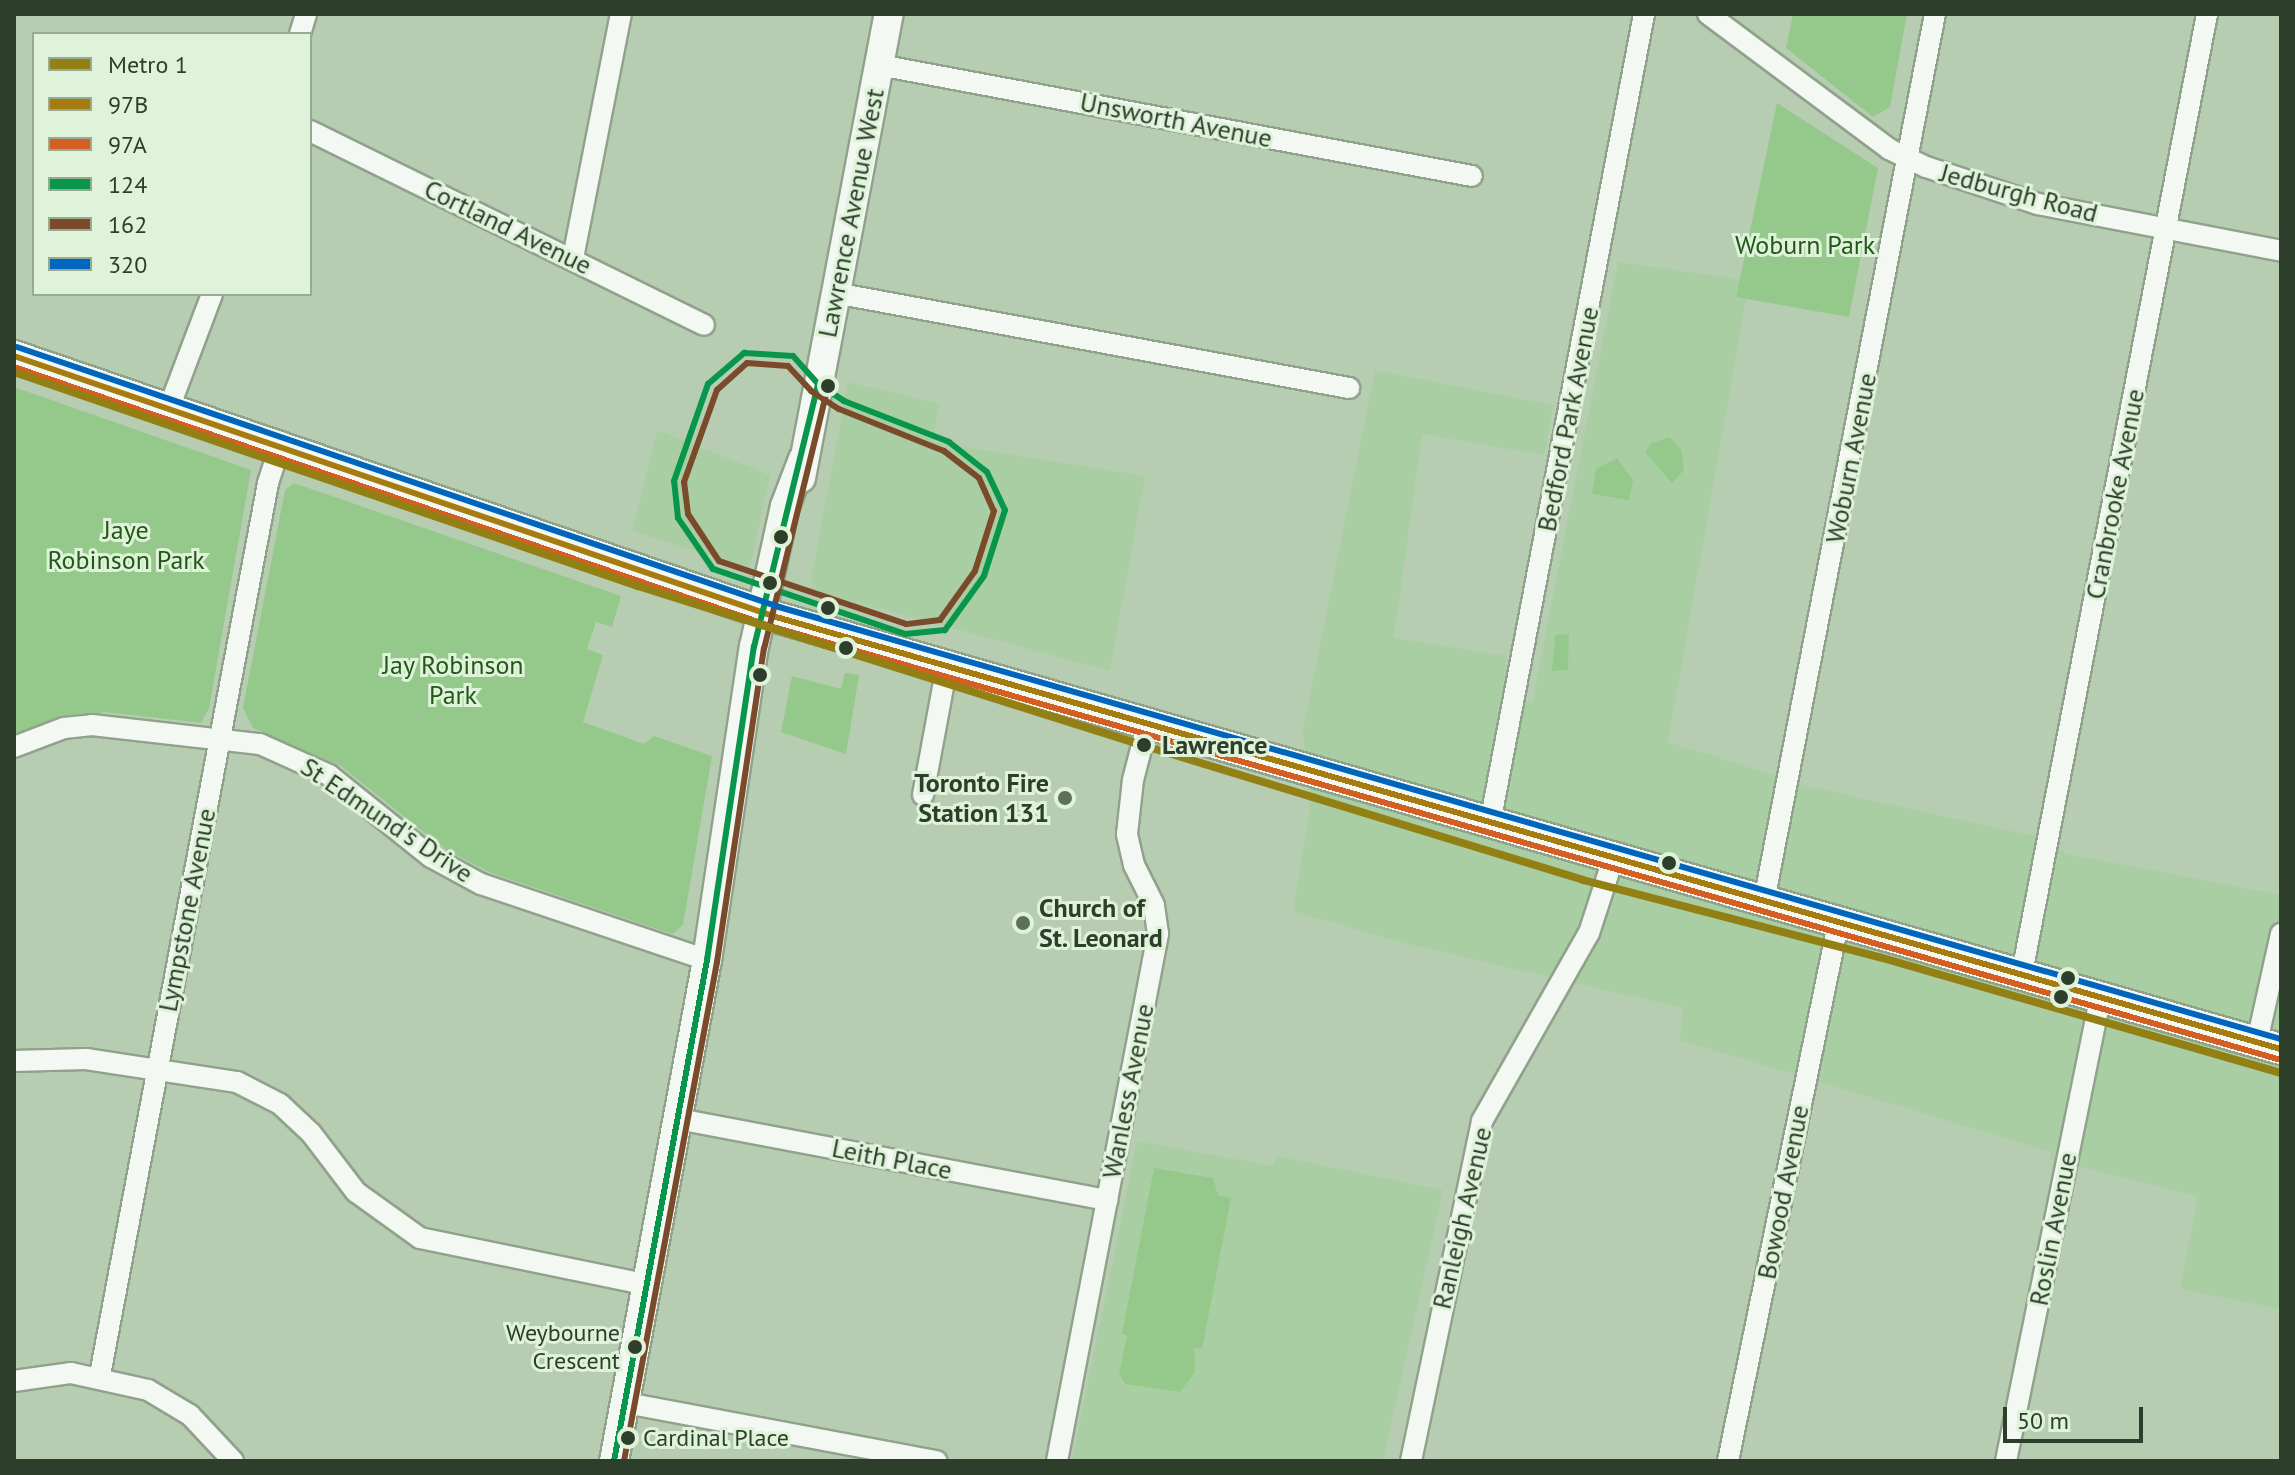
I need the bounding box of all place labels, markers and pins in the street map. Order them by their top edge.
unlabelled marker [820,378,836,394]
unlabelled marker [773,529,789,545]
unlabelled marker [762,575,778,591]
unlabelled marker [820,600,836,616]
unlabelled marker [838,640,854,656]
unlabelled marker [752,667,768,683]
place label: Lawrence [1162,729,1268,761]
marker: Lawrence [1133,734,1155,756]
place label: Toronto Fire Station 131 [914,767,1049,828]
marker: Toronto Fire Station 131 [1056,789,1074,807]
unlabelled marker [1661,855,1677,871]
place label: Church of St. Leonard [1039,892,1165,954]
marker: Church of St. Leonard [1014,914,1032,932]
unlabelled marker [2060,970,2076,986]
unlabelled marker [2053,989,2069,1005]
place label: Weybourne Crescent [506,1319,620,1375]
marker: Weybourne Crescent [627,1339,643,1355]
place label: Cardinal Place [643,1424,789,1452]
marker: Cardinal Place [620,1430,636,1446]

